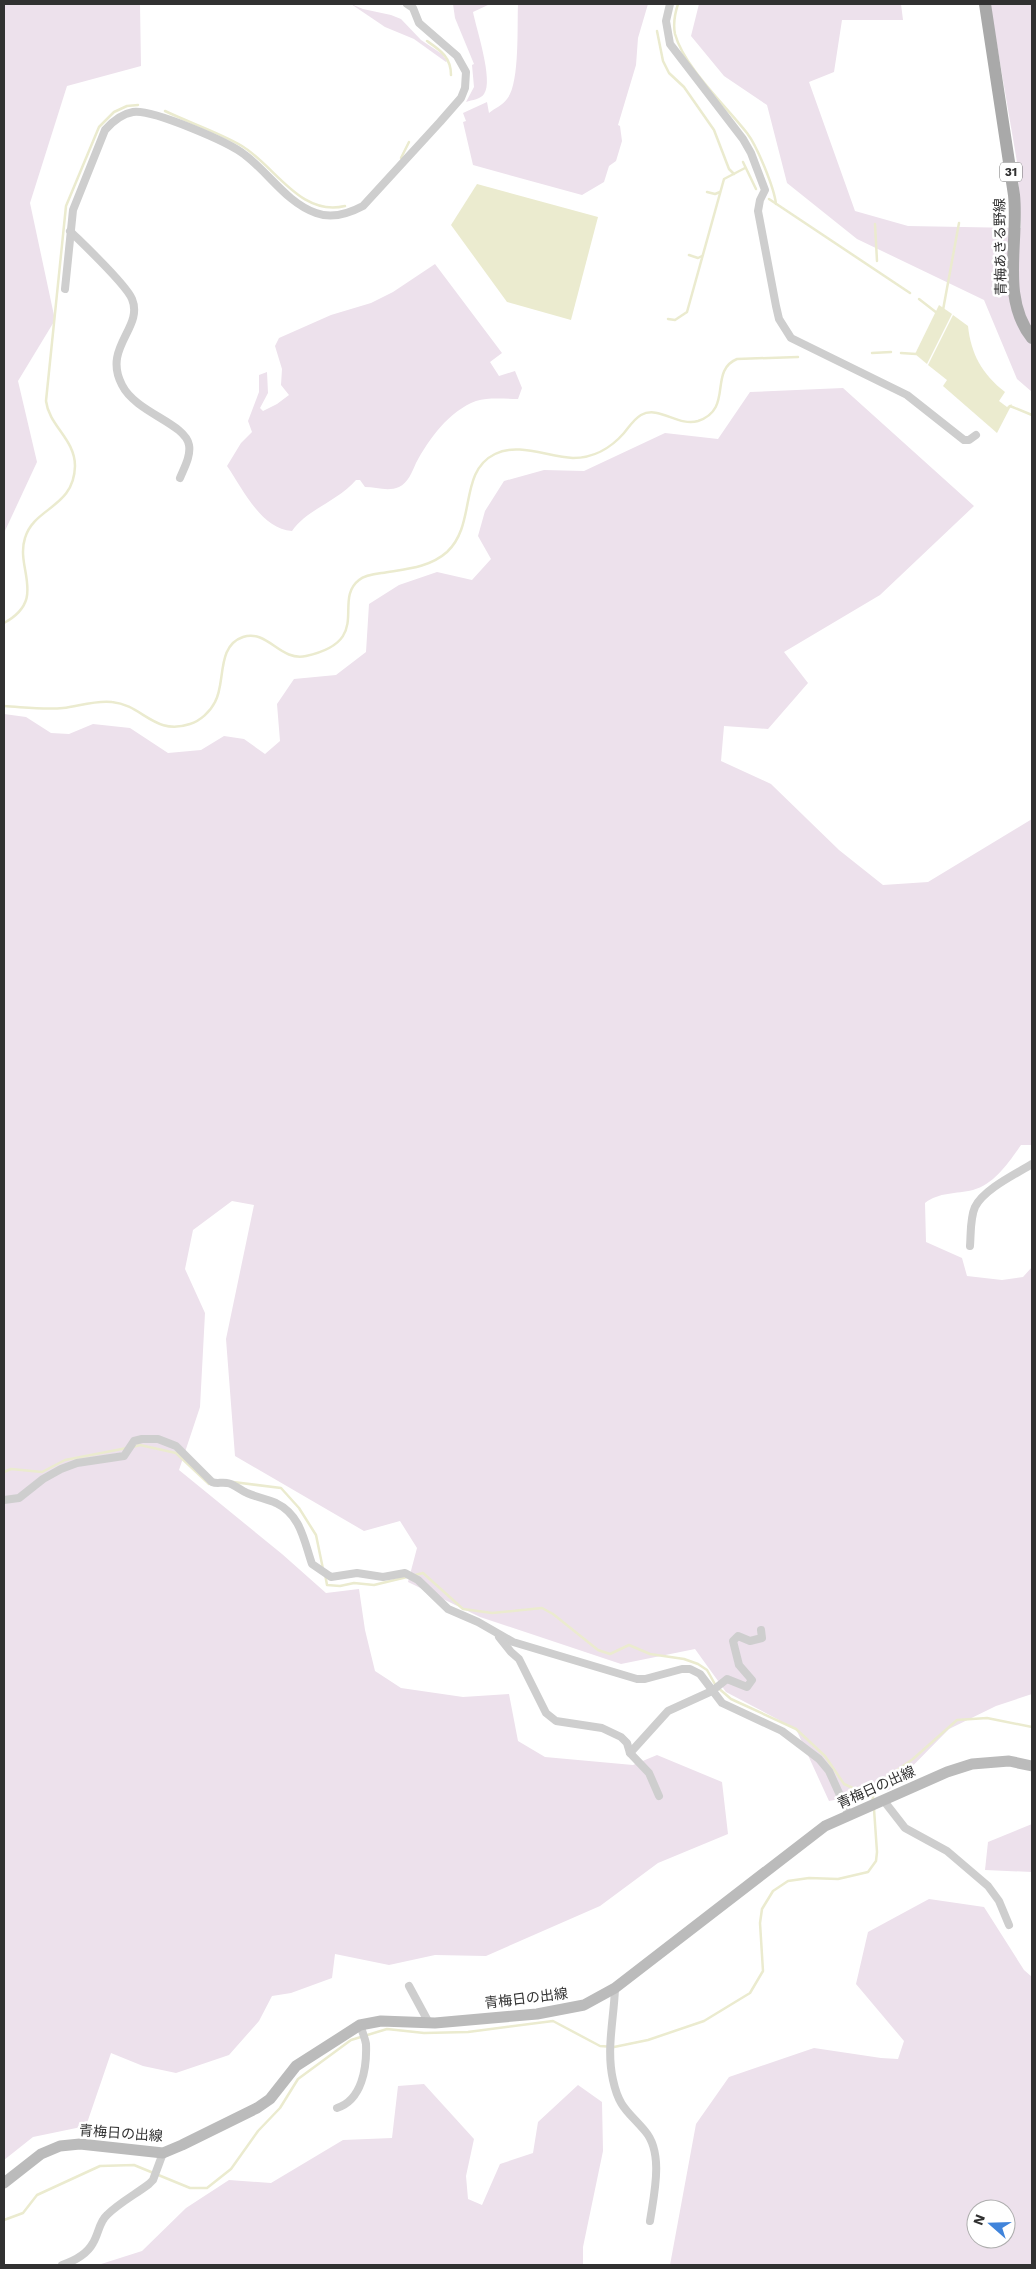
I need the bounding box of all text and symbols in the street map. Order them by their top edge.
road number: 31 [1000,162,1022,182]
street label: 青梅あきる野線 [991,198,1009,296]
street label: 青梅日の出線 [834,1763,918,1811]
street label: 青梅日の出線 [483,1985,569,2011]
street label: 青梅日の出線 [79,2122,163,2144]
north arrow [966,2199,1016,2249]
text: N [969,2212,988,2227]

